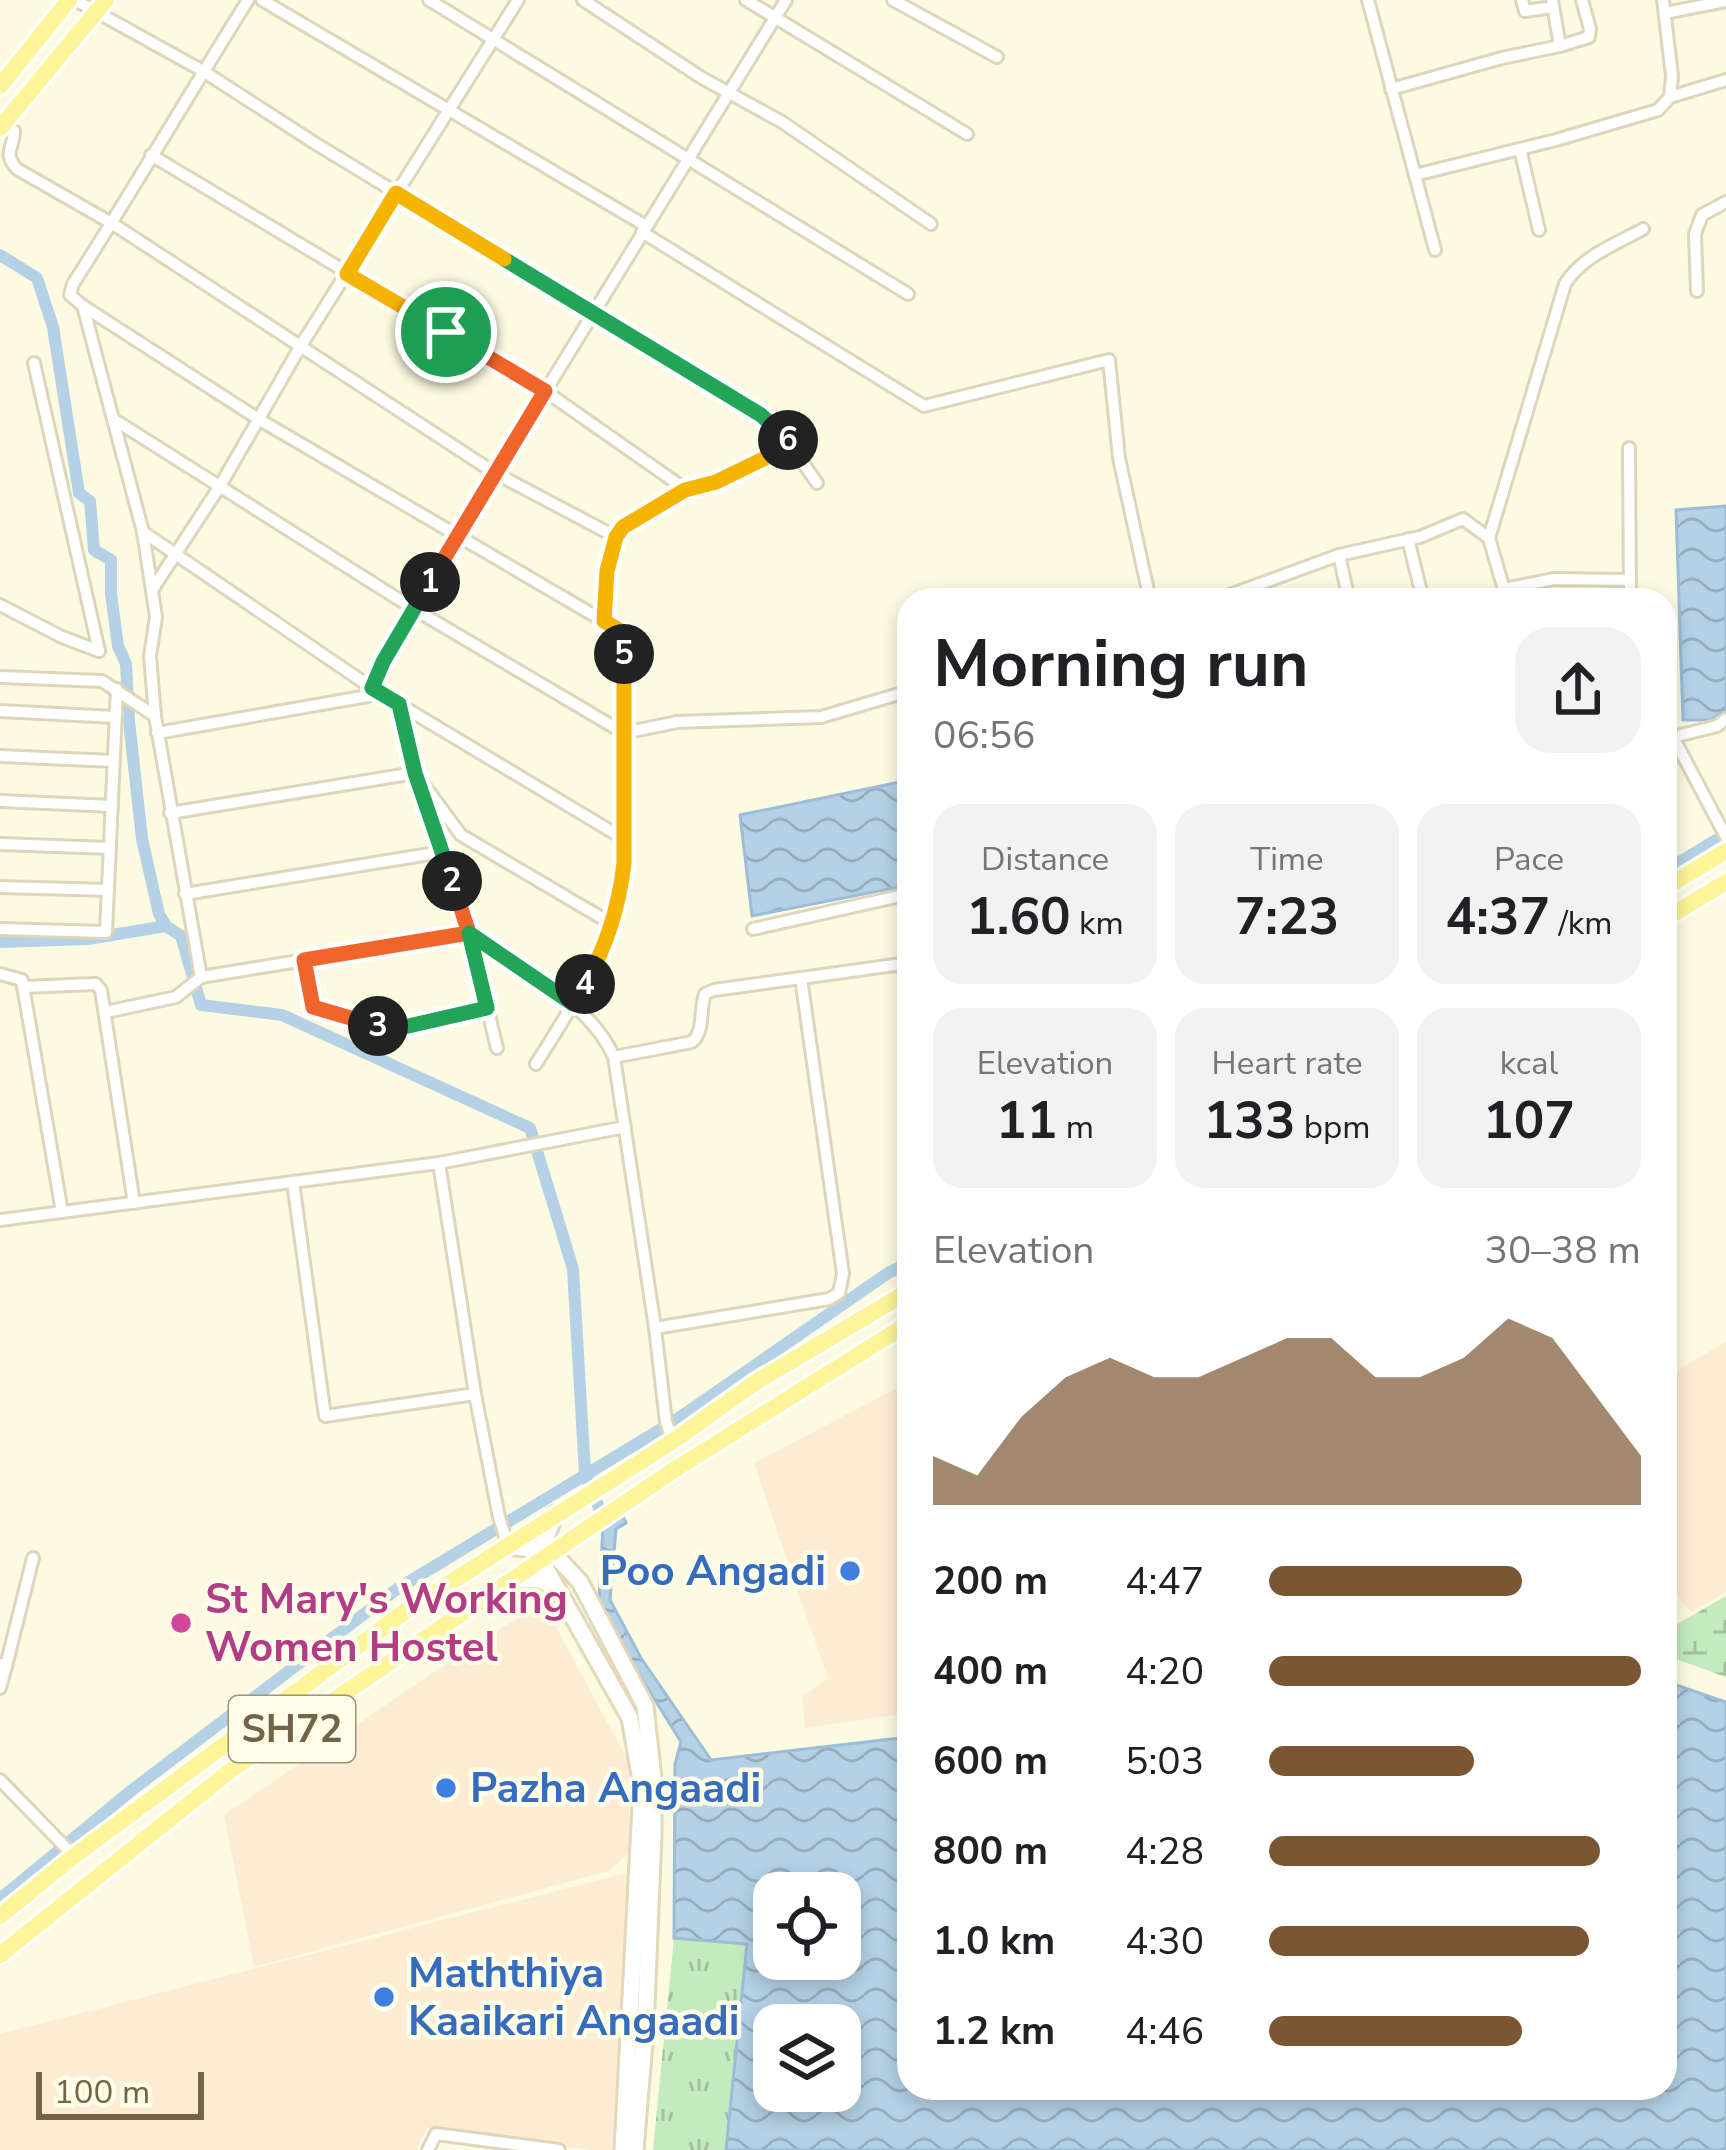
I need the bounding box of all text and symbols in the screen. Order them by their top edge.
pin [395,281,497,383]
icon: arrive [413,299,479,365]
pin: 6 [758,410,818,470]
text: 6 [778,417,798,462]
pin: 1 [400,552,460,612]
text: 1 [420,559,440,604]
text: Morning run [933,619,1309,709]
pin: 5 [594,624,654,684]
button: share [1515,627,1641,753]
text: 5 [614,631,634,676]
text: 06:56 [933,709,1036,762]
text: Distance [981,837,1109,882]
text: Time [1250,837,1324,882]
text: Pace [1494,837,1564,882]
pin: 2 [422,851,482,911]
text: 2 [442,858,462,903]
text: 1.60 [966,882,1071,952]
text: 7:23 [1235,882,1339,952]
text: 4:37 [1446,882,1550,952]
text: km [1071,901,1124,946]
text: /km [1550,901,1612,946]
pin: 4 [555,954,615,1014]
text: 4 [575,961,595,1006]
pin: 3 [348,996,408,1056]
text: 3 [368,1003,388,1048]
text: Elevation [977,1041,1113,1086]
text: Heart rate [1212,1041,1362,1086]
text: kcal [1500,1041,1558,1086]
text: 11 [996,1086,1057,1156]
text: 133 [1203,1086,1295,1156]
text: 107 [1483,1086,1575,1156]
text: m [1057,1105,1094,1150]
text: bpm [1295,1105,1371,1150]
text: Elevation [933,1224,1094,1277]
text: 30–38 m [1484,1224,1641,1277]
place label: Poo Angadi [600,1543,826,1600]
text: 200 m [933,1555,1048,1608]
text: 4:47 [1125,1555,1204,1608]
marker: Poo Angadi [837,1558,863,1584]
place label: St Mary's Working Women Hostel [205,1571,568,1676]
marker: St Mary's Working Women Hostel [168,1610,194,1636]
text: 400 m [933,1645,1048,1698]
text: 4:20 [1125,1645,1204,1698]
road number: SH72 [229,1696,355,1762]
text: 600 m [933,1735,1048,1788]
text: 5:03 [1125,1735,1204,1788]
place label: Pazha Angaadi [470,1760,761,1817]
marker: Pazha Angaadi [433,1775,459,1801]
text: 800 m [933,1825,1048,1878]
text: 4:28 [1125,1825,1204,1878]
map controls [753,1872,861,2112]
button: locate [753,1872,861,1980]
text: 1.0 km [933,1915,1055,1968]
text: 4:30 [1125,1915,1204,1968]
place label: Maththiya Kaaikari Angaadi [408,1945,739,2050]
marker: Maththiya Kaaikari Angaadi [371,1984,397,2010]
button: layers [753,2004,861,2112]
text: 1.2 km [933,2005,1055,2058]
text: 4:46 [1125,2005,1204,2058]
scale bar [36,2066,204,2119]
text: 100 m [54,2070,150,2115]

